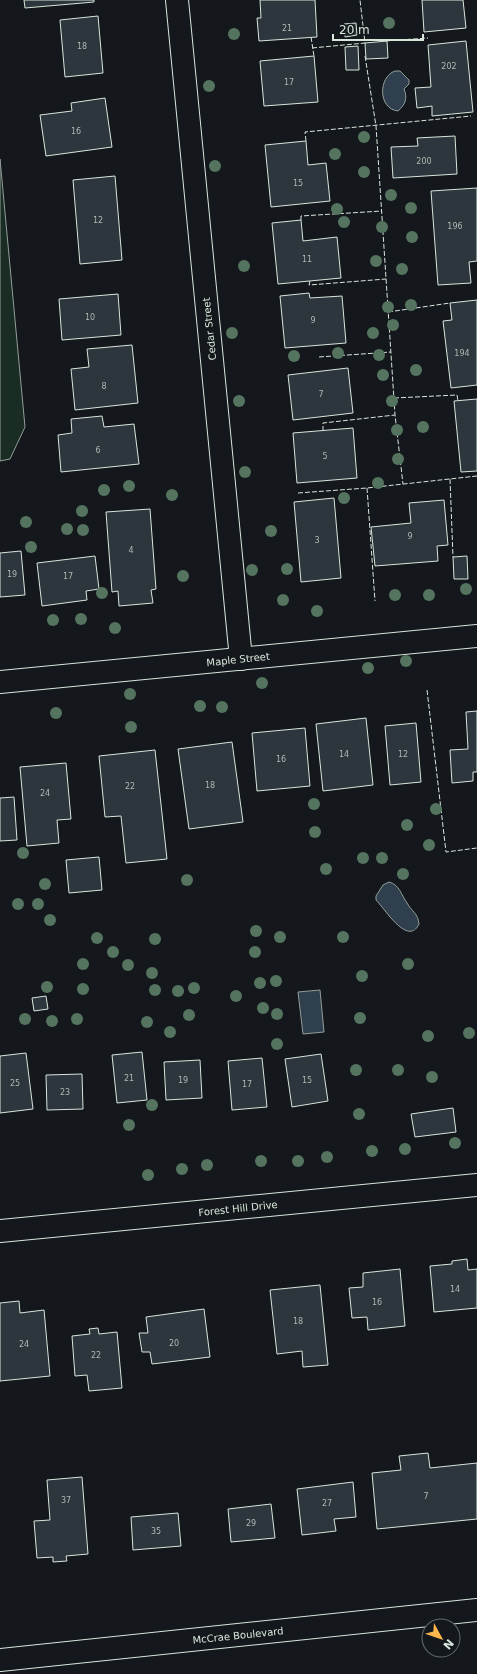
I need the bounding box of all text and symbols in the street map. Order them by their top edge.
scale bar [333,16,423,42]
text: 20 m [339,23,370,37]
house number: 21 [282,24,292,33]
house number: 18 [77,42,87,51]
house number: 202 [441,62,457,71]
house number: 17 [284,78,294,87]
house number: 16 [71,127,81,136]
house number: 200 [416,157,432,166]
house number: 15 [293,179,303,188]
house number: 12 [93,216,103,225]
house number: 196 [447,222,463,231]
house number: 11 [302,255,312,264]
street label: Cedar Street [201,297,218,361]
house number: 10 [85,313,95,322]
house number: 9 [310,316,316,325]
house number: 194 [454,349,470,358]
house number: 8 [101,382,107,391]
house number: 7 [318,390,324,399]
house number: 6 [95,446,101,455]
house number: 5 [322,452,328,461]
house number: 9 [407,532,413,541]
house number: 3 [314,536,320,545]
house number: 4 [128,546,134,555]
house number: 19 [7,570,17,579]
house number: 17 [63,572,73,581]
street label: Maple Street [206,651,270,668]
house number: 14 [339,750,349,759]
house number: 12 [398,750,408,759]
house number: 16 [276,755,286,764]
house number: 18 [205,781,215,790]
house number: 22 [125,782,135,791]
house number: 24 [40,789,50,798]
house number: 21 [124,1074,134,1083]
house number: 19 [178,1076,188,1085]
house number: 15 [302,1076,312,1085]
house number: 25 [10,1079,20,1088]
house number: 17 [242,1080,252,1089]
house number: 23 [60,1088,70,1097]
street label: Forest Hill Drive [198,1199,278,1218]
house number: 14 [450,1285,460,1294]
house number: 16 [372,1298,382,1307]
house number: 18 [293,1317,303,1326]
house number: 20 [169,1339,179,1348]
house number: 24 [19,1340,29,1349]
house number: 22 [91,1351,101,1360]
house number: 7 [423,1492,429,1501]
house number: 37 [61,1496,71,1505]
house number: 27 [322,1499,332,1508]
house number: 29 [246,1519,256,1528]
house number: 35 [151,1527,161,1536]
north arrow [421,1618,461,1658]
street label: McCrae Boulevard [192,1625,284,1646]
text: N [440,1636,456,1652]

